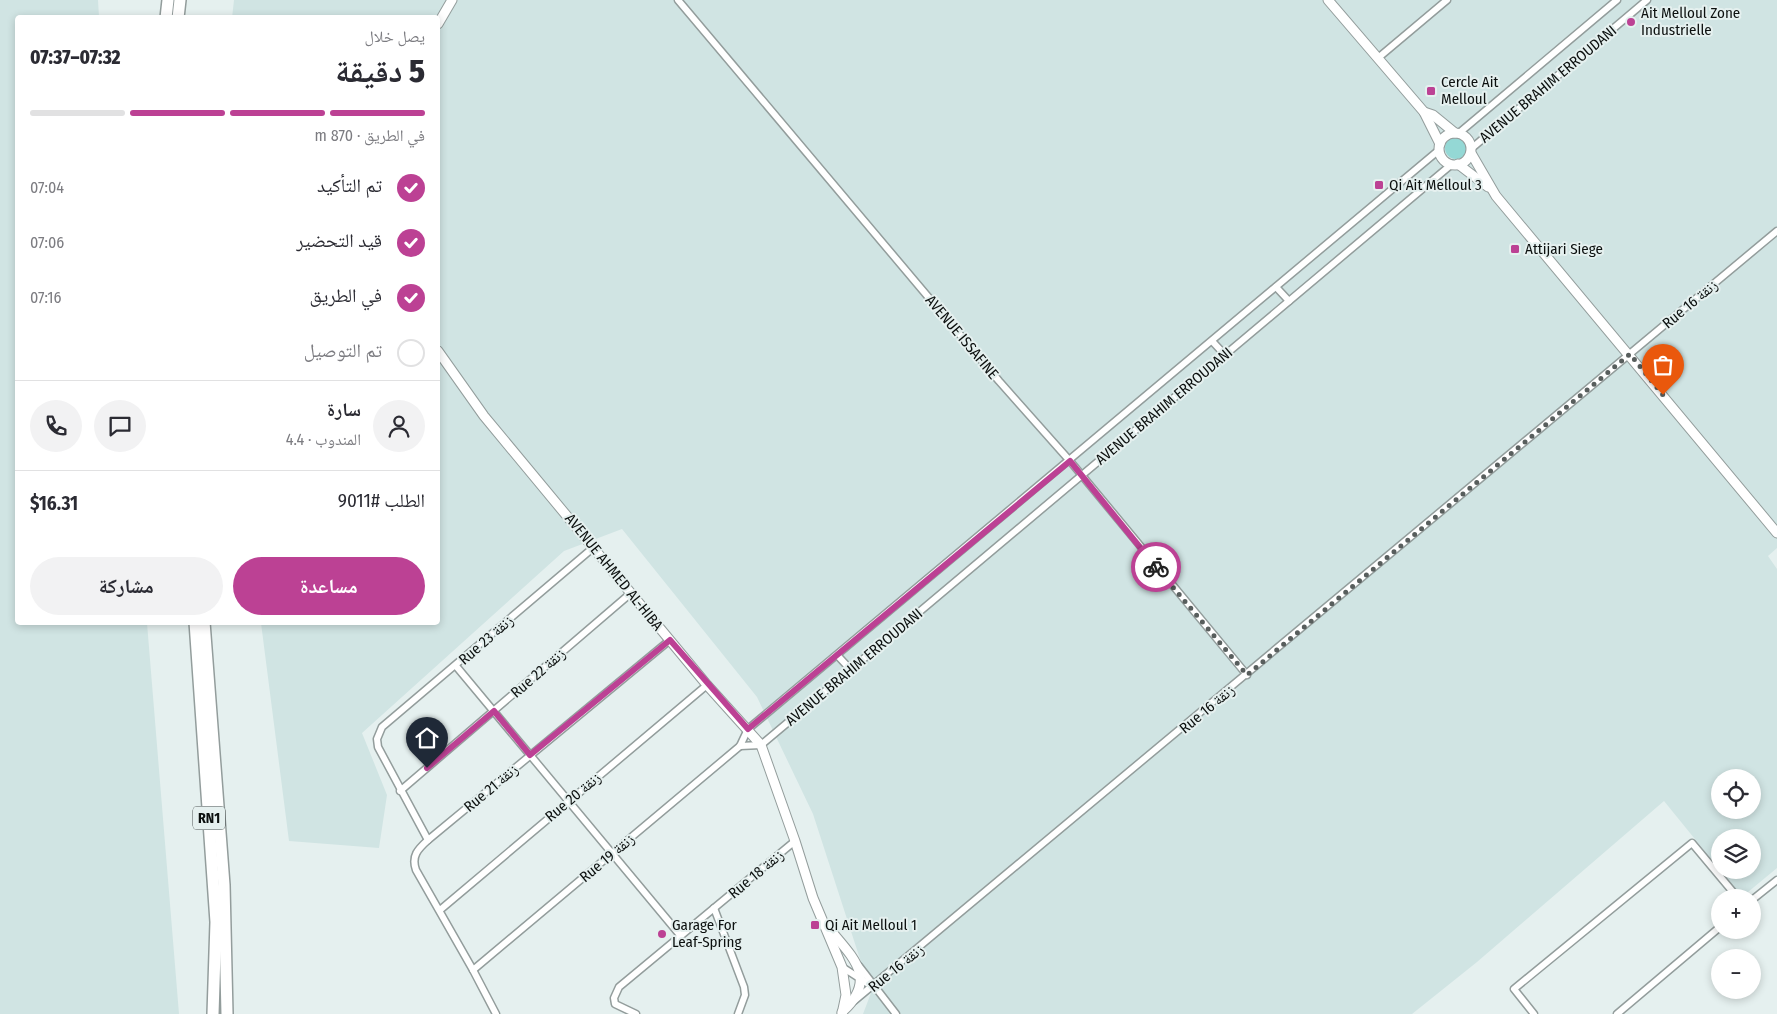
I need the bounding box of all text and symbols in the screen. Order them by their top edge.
place label: Ait Melloul Zone Industrielle [1641,4,1740,39]
marker: Ait Melloul Zone Industrielle [1625,16,1637,28]
street label: AVENUE BRAHIM ERROUDANI [1476,21,1620,147]
text: يصل خلال [364,27,425,46]
text: 07:32–07:37 [30,46,121,69]
text: 5 دقيقة [335,52,425,90]
place label: Cercle Ait Melloul [1441,73,1498,108]
marker: Cercle Ait Melloul [1425,85,1437,97]
text: في الطريق · 870 m [315,126,425,145]
text: تم التأكيد [317,174,382,197]
icon: check [397,174,425,202]
place label: Qi Ait Melloul 3 [1389,176,1482,194]
text: 07:04 [30,178,64,197]
marker: Qi Ait Melloul 3 [1373,179,1385,191]
text: قيد التحضير [296,229,382,252]
icon: check [397,229,425,257]
text: 07:06 [30,233,64,252]
place label: Attijari Siege [1525,240,1603,258]
marker: Attijari Siege [1509,243,1521,255]
street label: Rue 16 زنقة [1659,276,1721,332]
text: في الطريق [310,284,382,307]
icon: check [397,284,425,312]
text: 07:16 [30,288,61,307]
street label: AVENUE ISSAFINE [922,291,1002,383]
text: تم التوصيل [304,339,382,362]
street label: AVENUE BRAHIM ERROUDANI [1092,343,1236,469]
pin [1642,344,1684,395]
icon: bag [1649,351,1677,379]
text: سارة [327,398,361,421]
button: phone [30,400,82,452]
button: chat [94,400,146,452]
button: person [373,400,425,452]
text: المندوب · 4.4 [286,430,361,449]
text: الطلب #9011 [338,489,425,512]
text: $16.31 [30,492,78,515]
street label: AVENUE AHMED AL-HIBA [561,510,667,634]
courier [1131,542,1181,592]
icon: bike [1142,553,1170,581]
button: مشاركة [30,557,223,615]
button: مساعدة [233,557,425,615]
street label: AVENUE BRAHIM ERROUDANI [782,604,926,730]
street label: Rue 23 زنقة [455,611,517,669]
street label: Rue 22 زنقة [507,644,569,702]
street label: Rue 16 زنقة [1176,681,1238,737]
pin [406,717,448,768]
icon: home [413,724,441,752]
street label: Rue 21 زنقة [460,760,522,816]
street label: Rue 20 زنقة [541,768,605,826]
map controls [1711,769,1761,999]
button: locate [1711,769,1761,819]
road number: RN1 [193,806,225,830]
button: layers [1711,829,1761,879]
street label: Rue 19 زنقة [576,830,638,886]
street label: Rue 18 زنقة [725,846,787,902]
button: + [1711,889,1761,939]
place label: Garage For Leaf-Spring [672,916,742,951]
place label: Qi Ait Melloul 1 [825,916,917,934]
marker: Qi Ait Melloul 1 [809,919,821,931]
marker: Garage For Leaf-Spring [656,928,668,940]
street label: Rue 16 زنقة [865,940,928,996]
button: − [1711,949,1761,999]

